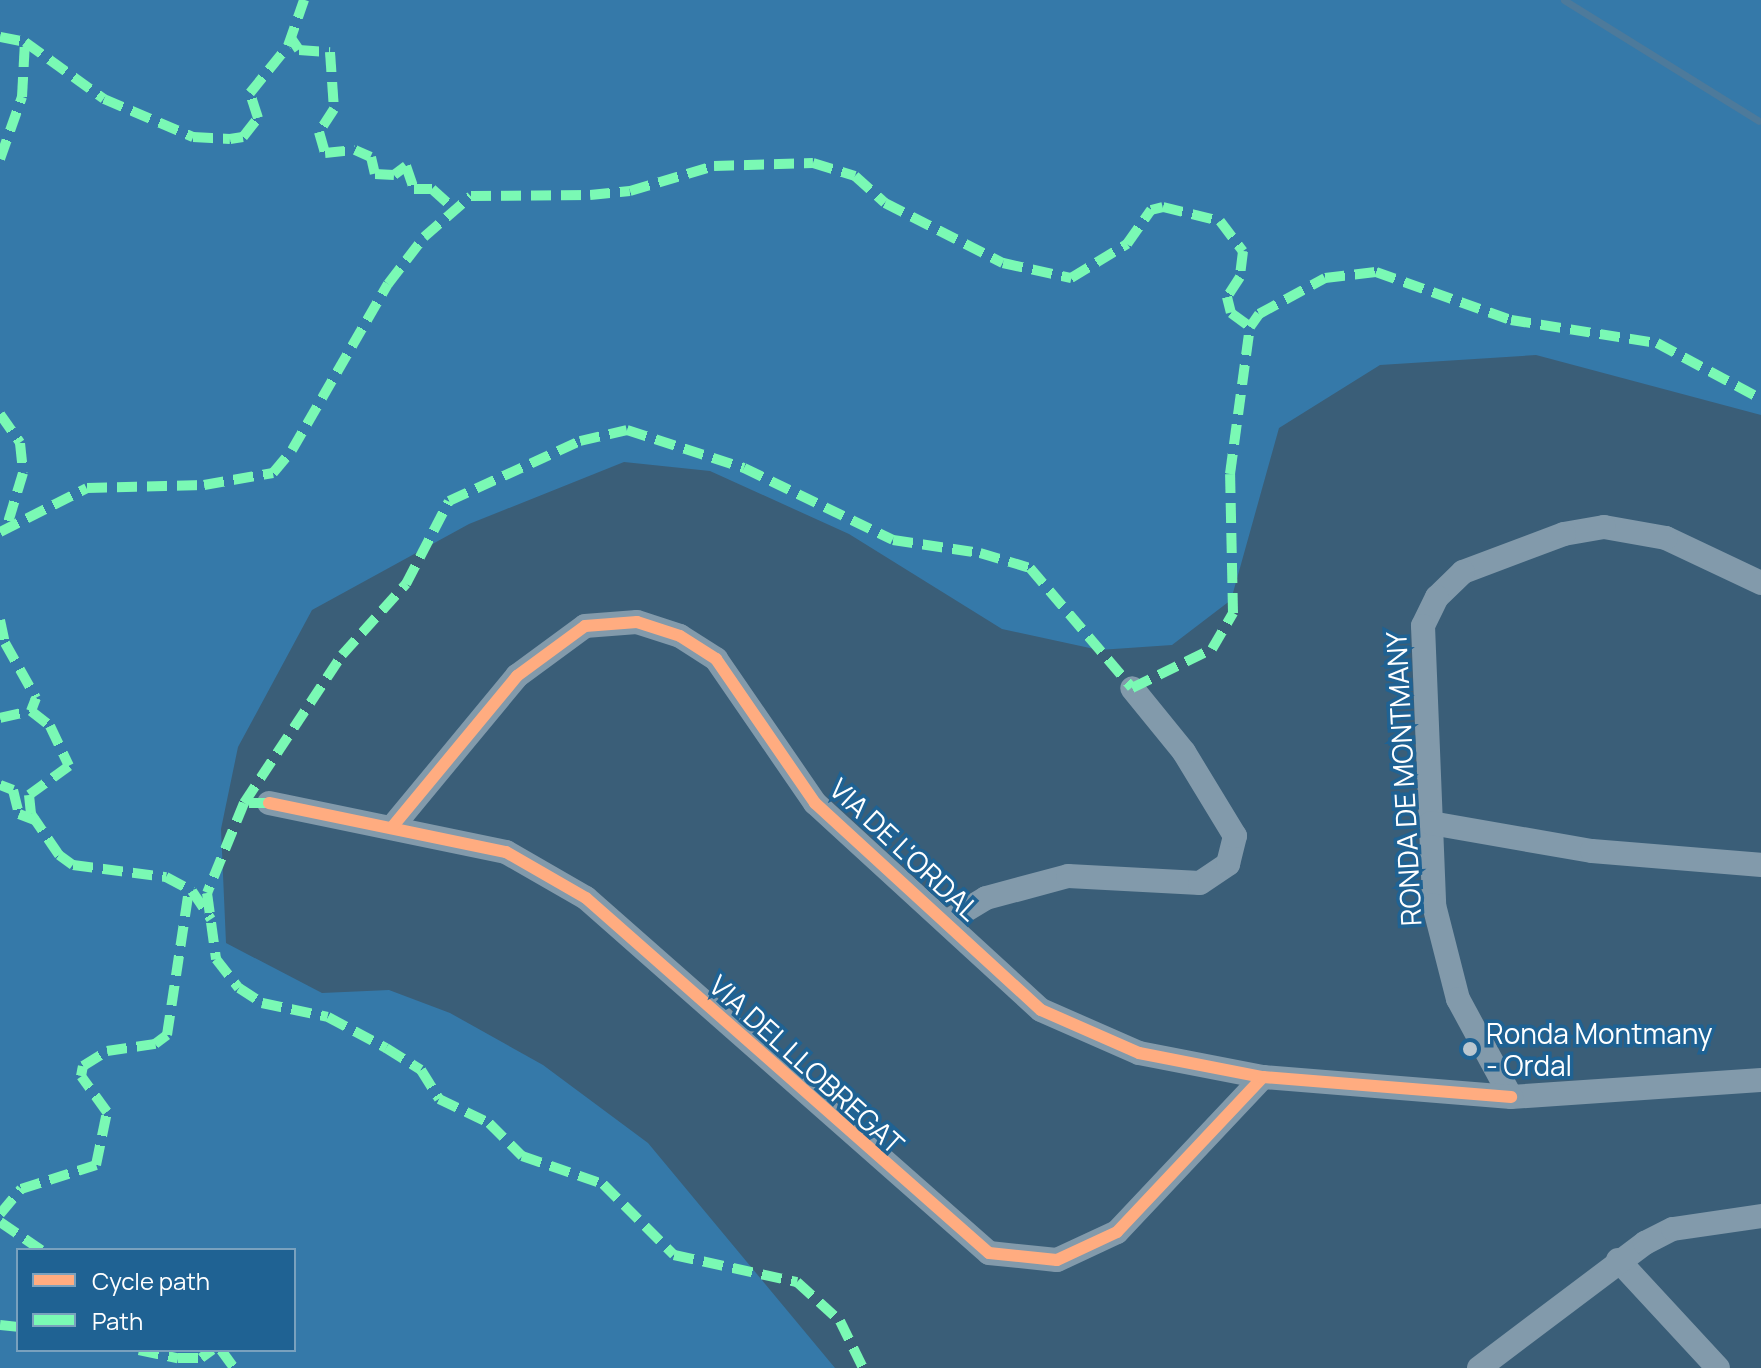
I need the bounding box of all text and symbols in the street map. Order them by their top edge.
street label: RONDA DE MONTMANY [1379,631,1427,927]
street label: VIA DE L'ORDAL [823,771,987,927]
street label: VIA DEL LLOBREGAT [702,967,912,1161]
place label: Ronda Montmany - Ordal [1486,1016,1713,1082]
marker: Ronda Montmany - Ordal [1461,1040,1479,1058]
legend [16,1248,296,1352]
text: Cycle path [92,1264,210,1297]
text: Path [92,1304,143,1337]

